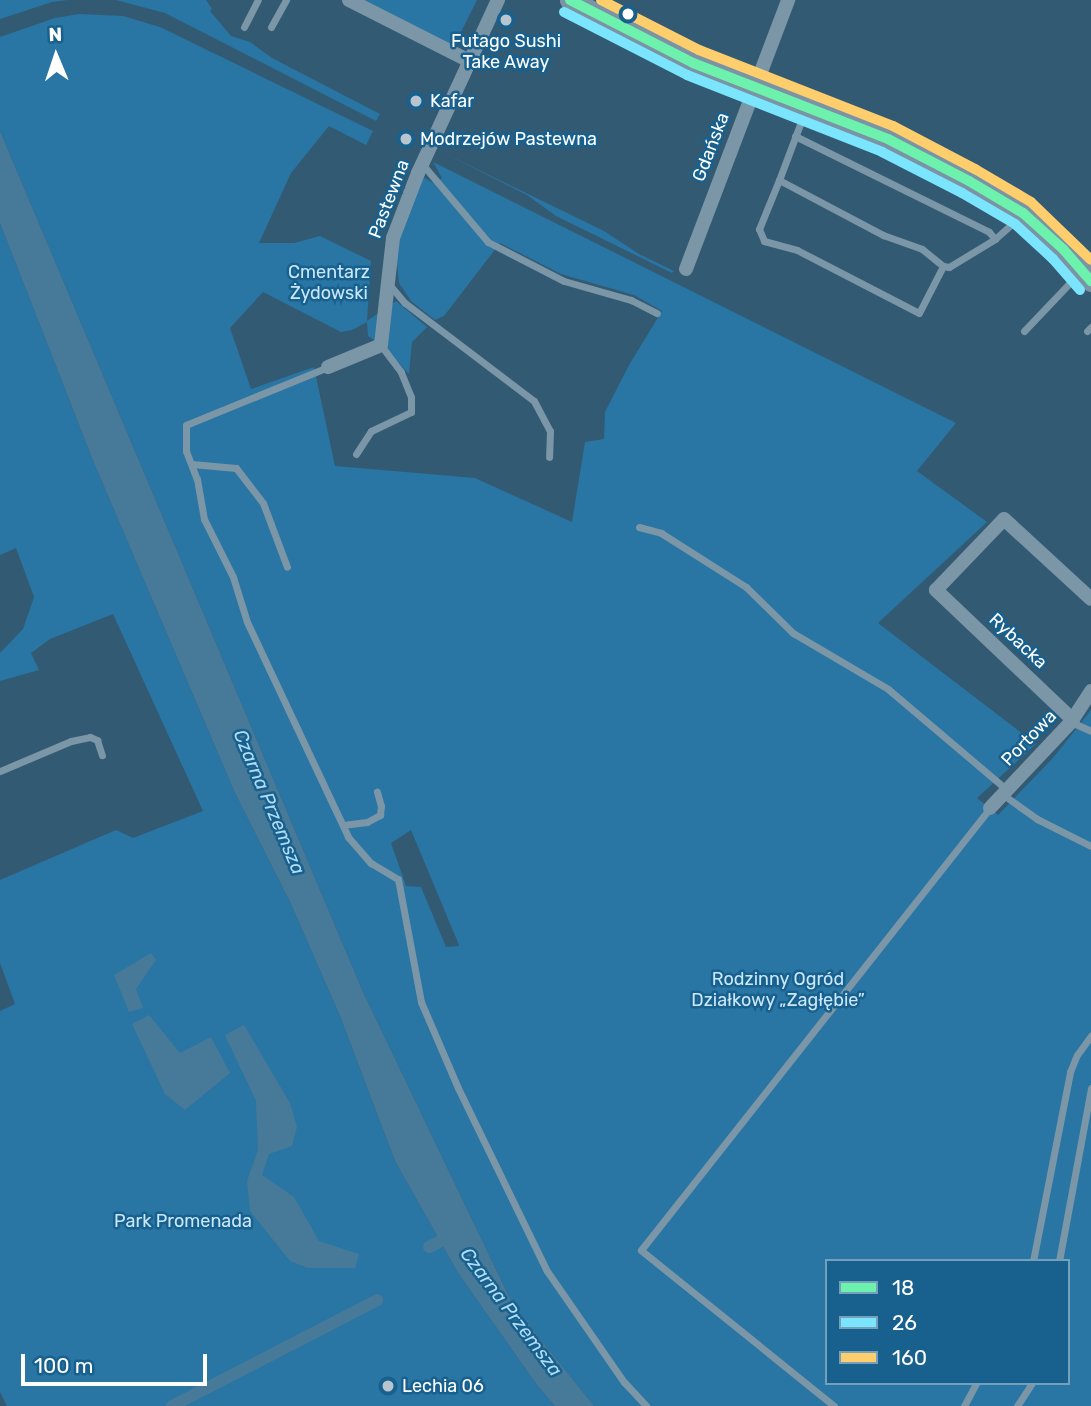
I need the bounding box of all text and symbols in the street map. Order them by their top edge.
unlabelled marker [621,7,635,21]
marker: Futago Sushi Take Away [498,12,514,28]
north arrow [21,21,91,91]
text: N [48,23,62,46]
place label: Futago Sushi Take Away [451,31,561,74]
place label: Kafar [430,90,474,112]
marker: Kafar [408,93,424,109]
street label: Gdańska [688,110,734,184]
place label: Modrzejów Pastewna [420,128,597,150]
marker: Modrzejów Pastewna [398,131,414,147]
street label: Pastewna [364,157,414,241]
park label: Cmentarz Żydowski [288,262,370,304]
street label: Rybacka [985,609,1051,673]
street label: Portowa [997,705,1061,771]
water label: Czarna Przemsza [228,726,310,878]
park label: Rodzinny Ogród Działkowy „Zagłębie” [691,969,865,1012]
park label: Park Promenada [114,1210,252,1232]
water label: Czarna Przemsza [455,1243,567,1381]
legend [825,1259,1070,1385]
text: 18 [892,1275,914,1300]
text: 26 [892,1310,917,1335]
scale bar [24,1340,210,1384]
text: 160 [892,1345,927,1370]
text: 100 m [34,1353,93,1378]
place label: Lechia 06 [402,1375,484,1397]
marker: Lechia 06 [380,1378,396,1394]

